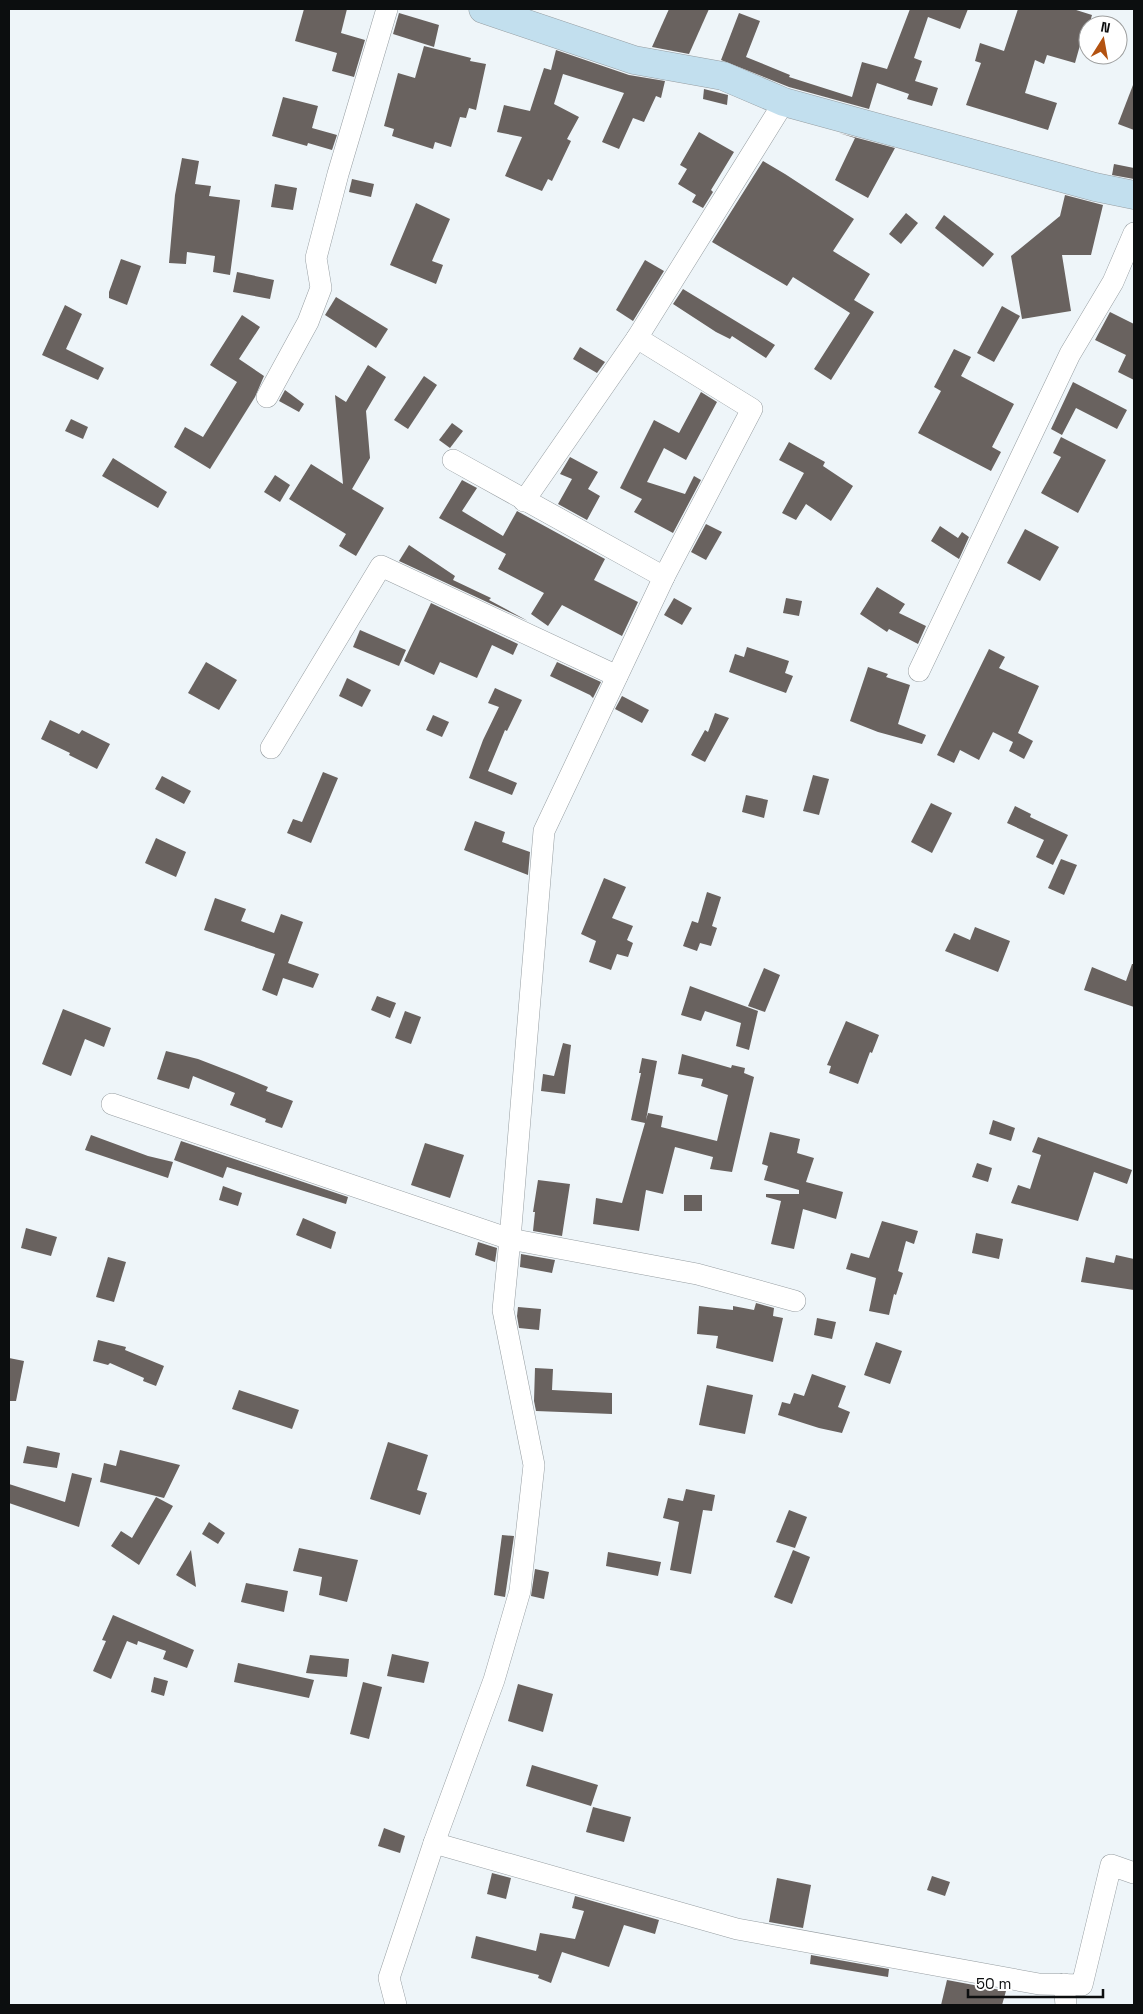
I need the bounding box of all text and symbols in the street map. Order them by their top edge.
north arrow [1078,15,1128,65]
text: N [1099,18,1112,37]
scale bar [968,1966,1103,1998]
text: 50 m [976,1974,1011,1993]

